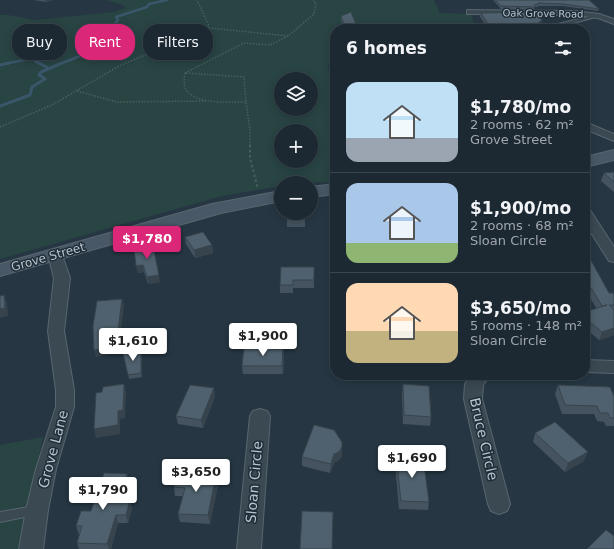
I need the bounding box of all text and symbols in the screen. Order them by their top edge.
street label: Oak Grove Road [502,7,584,20]
chip: Buy [12,24,67,60]
chip: Rent [75,24,135,60]
chip: Filters [143,24,213,60]
icon: filters [552,37,574,59]
text: 6 homes [346,38,427,58]
map controls [274,72,318,220]
button: layers [274,72,318,116]
text: $1,780/mo [470,97,571,117]
icon: home [378,98,426,146]
text: 2 rooms · 62 m² [470,117,574,132]
button: + [274,124,318,168]
text: Grove Street [470,132,552,147]
button: − [274,176,318,220]
text: $1,900/mo [470,198,571,218]
icon: home [378,199,426,247]
text: 2 rooms · 68 m² [470,218,574,233]
pin: $1,780 [114,226,180,260]
text: $1,780 [122,231,172,246]
text: Sloan Circle [470,233,547,248]
street label: Grove Street [10,240,87,274]
text: $3,650/mo [470,298,571,318]
icon: home [378,299,426,347]
text: 5 rooms · 148 m² [470,318,582,333]
pin: $1,900 [230,323,296,357]
pin: $1,610 [100,328,166,362]
text: $1,900 [238,328,288,343]
text: $1,610 [108,333,158,348]
text: Sloan Circle [470,333,547,348]
street label: Bruce Circle [467,396,501,482]
street label: Grove Lane [35,408,71,490]
street label: Sloan Circle [242,440,266,524]
pin: $1,690 [379,445,445,479]
text: $1,690 [387,450,437,465]
pin: $3,650 [163,459,229,493]
text: $3,650 [171,464,221,479]
pin: $1,790 [70,477,136,511]
text: $1,790 [78,482,128,497]

